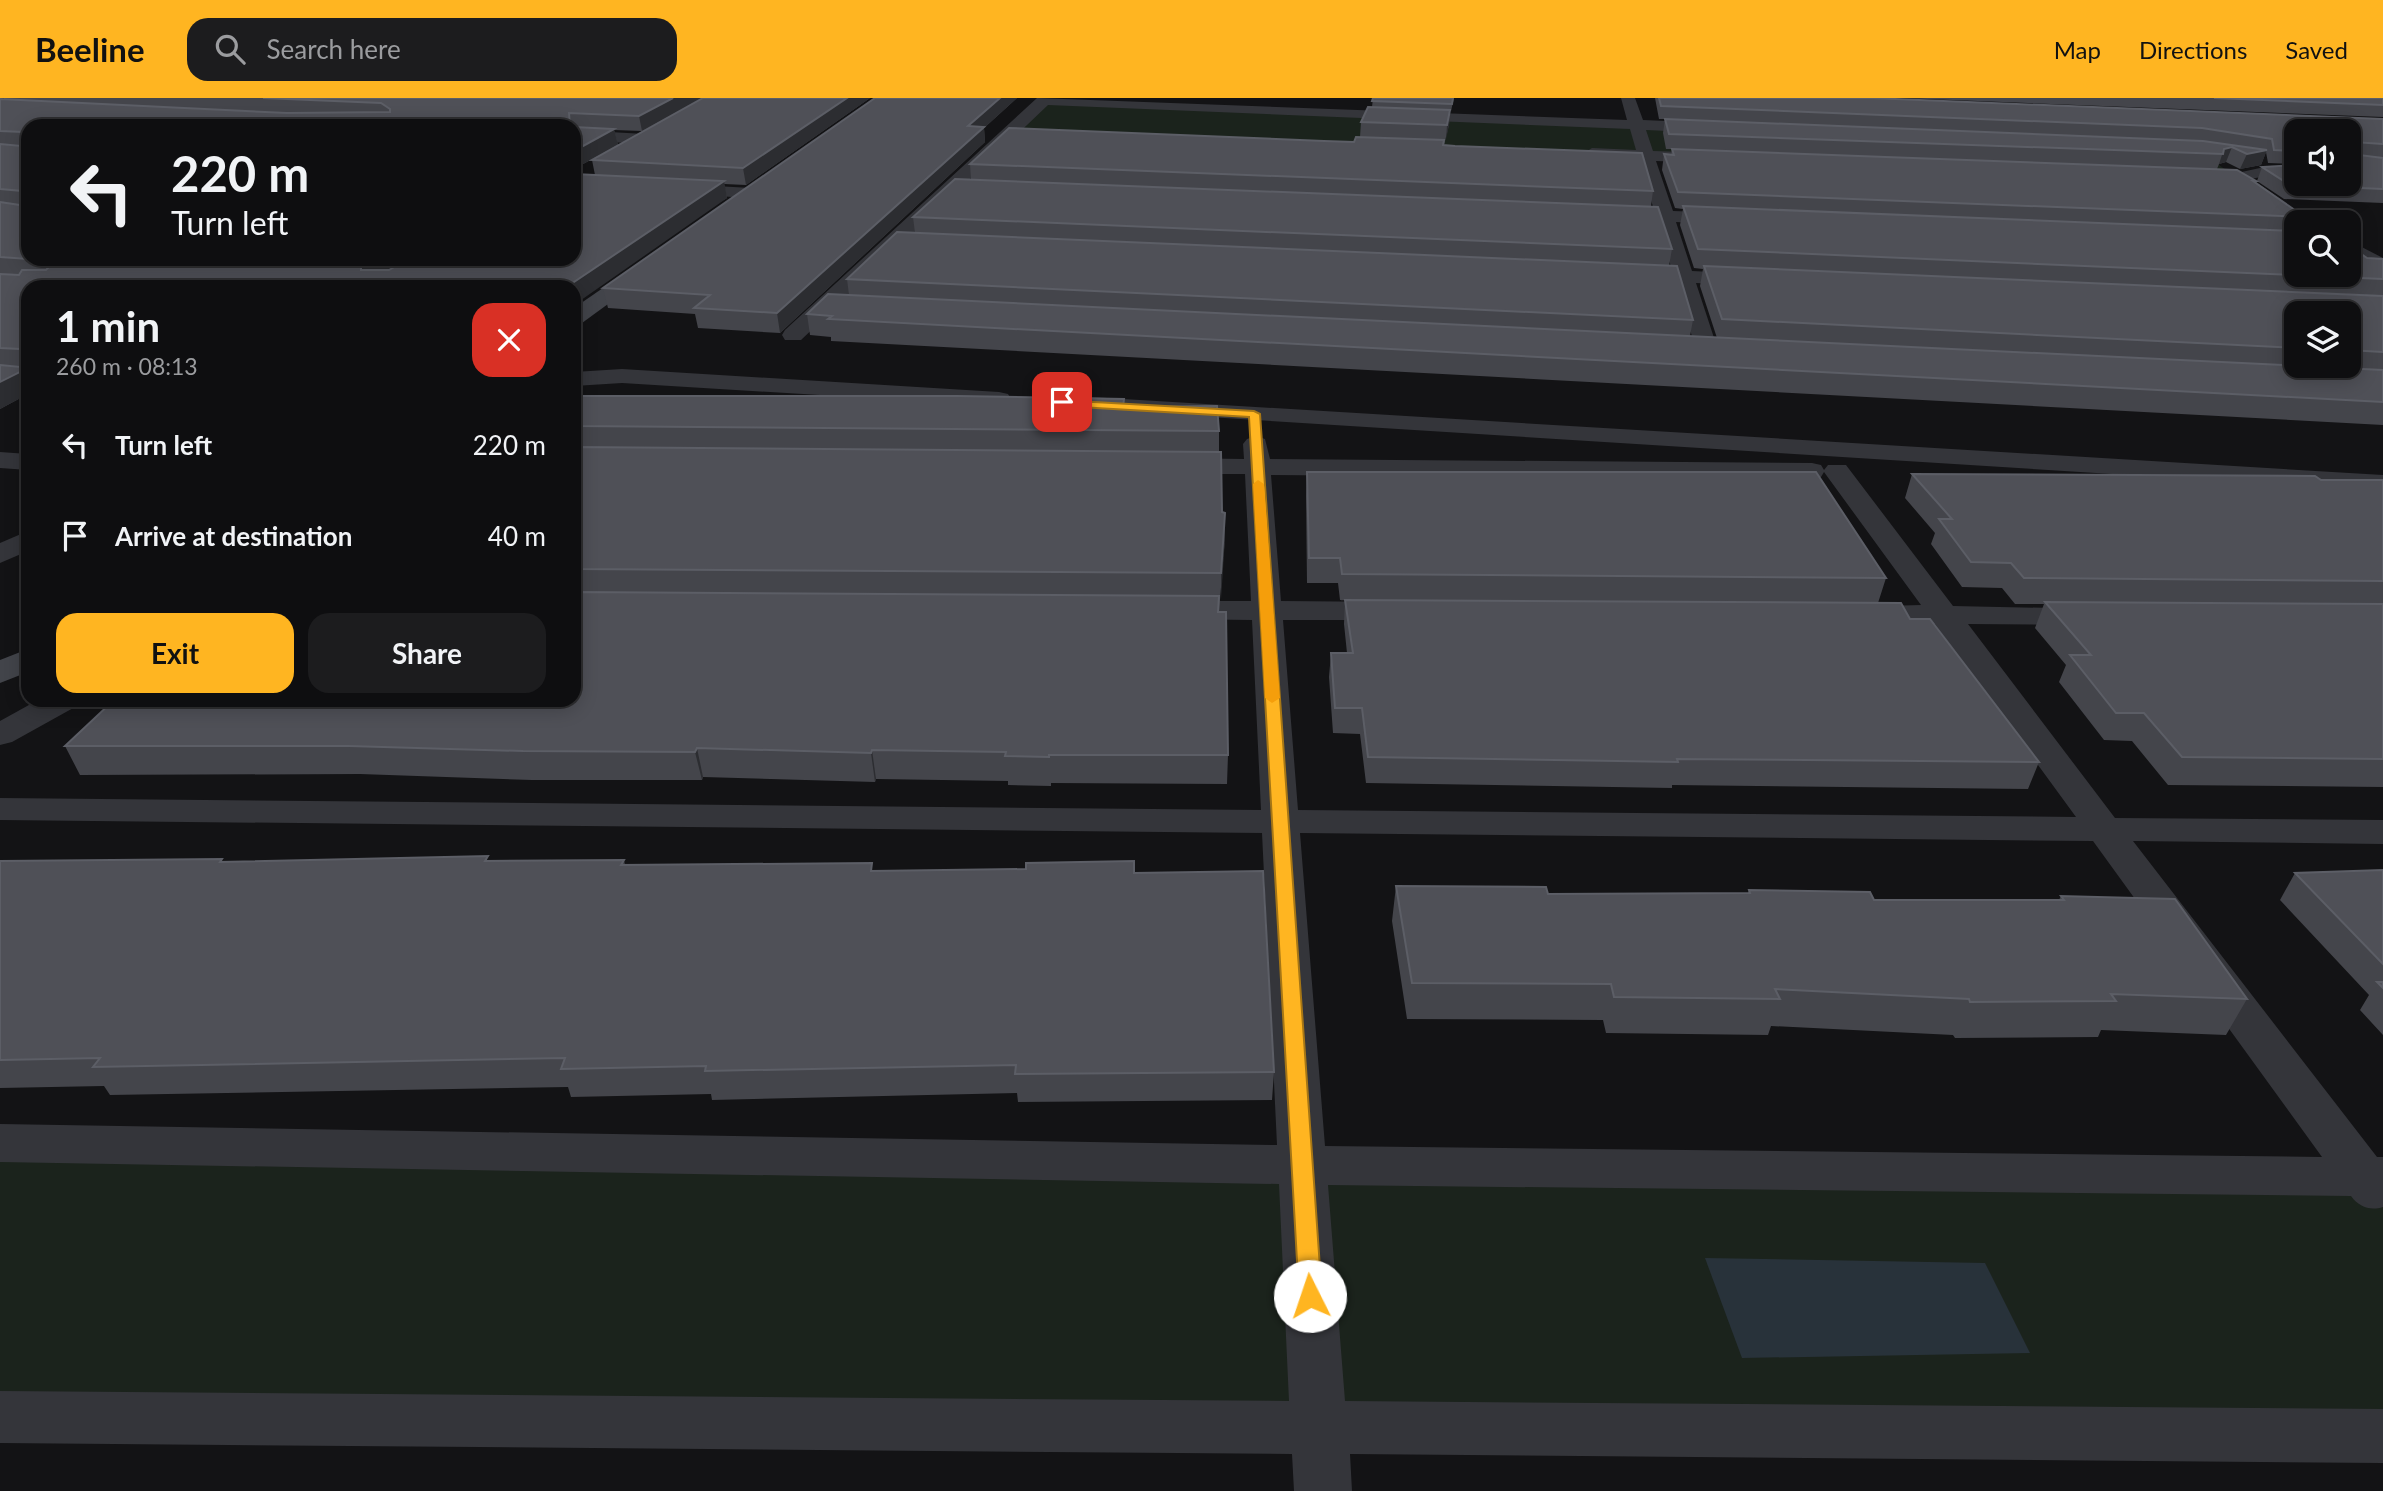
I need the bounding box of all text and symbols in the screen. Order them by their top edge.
search box [187,18,677,81]
text: Beeline [35,29,145,69]
icon: search [211,30,249,68]
text: Search here [267,33,401,65]
text: Map [2054,35,2101,64]
text: Directions [2139,35,2247,64]
text: Saved [2285,35,2348,64]
map controls [2284,119,2361,378]
button: sound [2284,119,2361,196]
text: 220 m [171,144,309,202]
icon: left [56,147,147,238]
text: Turn left [171,203,288,242]
button: search [2284,210,2361,287]
text: 1 min [56,301,160,351]
button: layers [2284,301,2361,378]
button: close [472,303,546,377]
text: 260 m · 08:13 [56,352,198,380]
pin [1032,372,1092,432]
icon: arrive [1043,383,1081,421]
icon: left [56,426,94,464]
text: Turn left [115,429,212,461]
text: 220 m [473,429,546,461]
icon: arrive [56,517,94,555]
text: Arrive at destination [115,520,352,552]
text: 40 m [488,520,546,552]
button: Exit [56,613,294,693]
button: Share [308,613,546,693]
position arrow [1273,1259,1347,1333]

